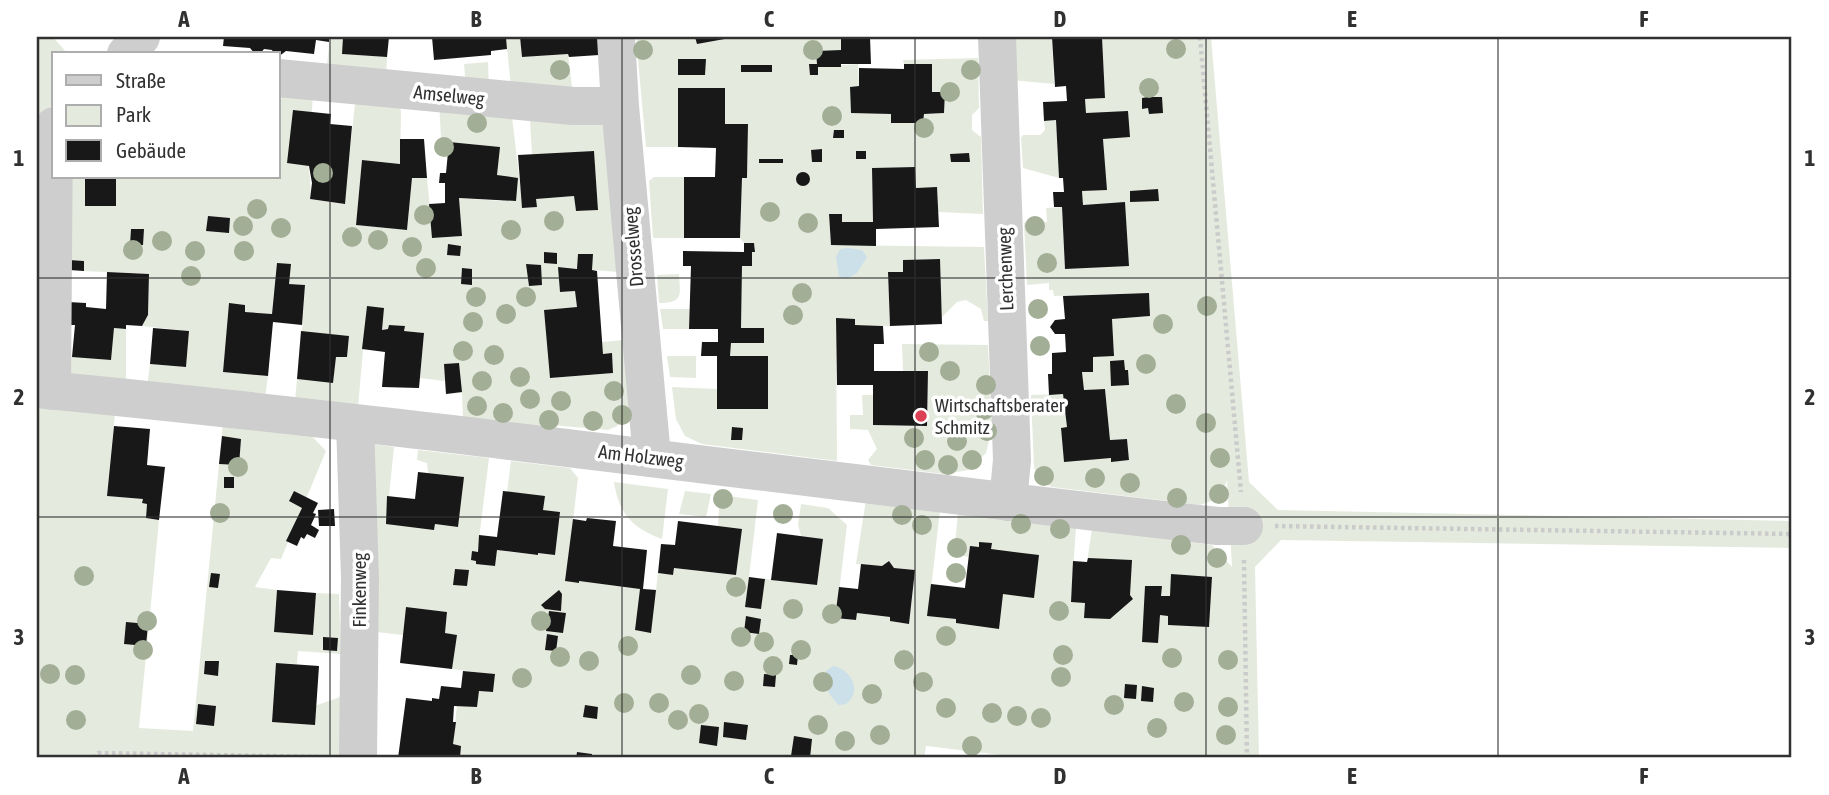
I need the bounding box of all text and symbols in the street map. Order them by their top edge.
text: A [177,6,190,32]
text: B [471,6,482,32]
text: C [764,6,775,32]
text: D [1054,6,1067,32]
text: E [1347,6,1357,32]
text: F [1639,6,1649,32]
legend [52,52,280,178]
text: Straße [116,68,166,92]
street label: Amselweg [412,80,486,110]
text: Park [116,102,151,126]
text: Gebäude [116,138,186,162]
text: 1 [14,145,25,171]
text: 1 [1805,145,1816,171]
street label: Drosselweg [618,205,647,288]
street label: Lerchenweg [993,226,1017,311]
text: 2 [14,384,24,410]
text: 2 [1805,384,1815,410]
place label: Wirtschaftsberater Schmitz [935,394,1065,438]
marker: Wirtschaftsberater Schmitz [913,408,929,424]
street label: Am Holzweg [597,440,686,472]
street label: Finkenweg [348,552,370,628]
text: 3 [14,624,24,650]
text: 3 [1805,624,1815,650]
text: A [177,763,190,789]
text: B [471,763,482,789]
text: C [764,763,775,789]
text: D [1054,763,1067,789]
text: E [1347,763,1357,789]
text: F [1639,763,1649,789]

